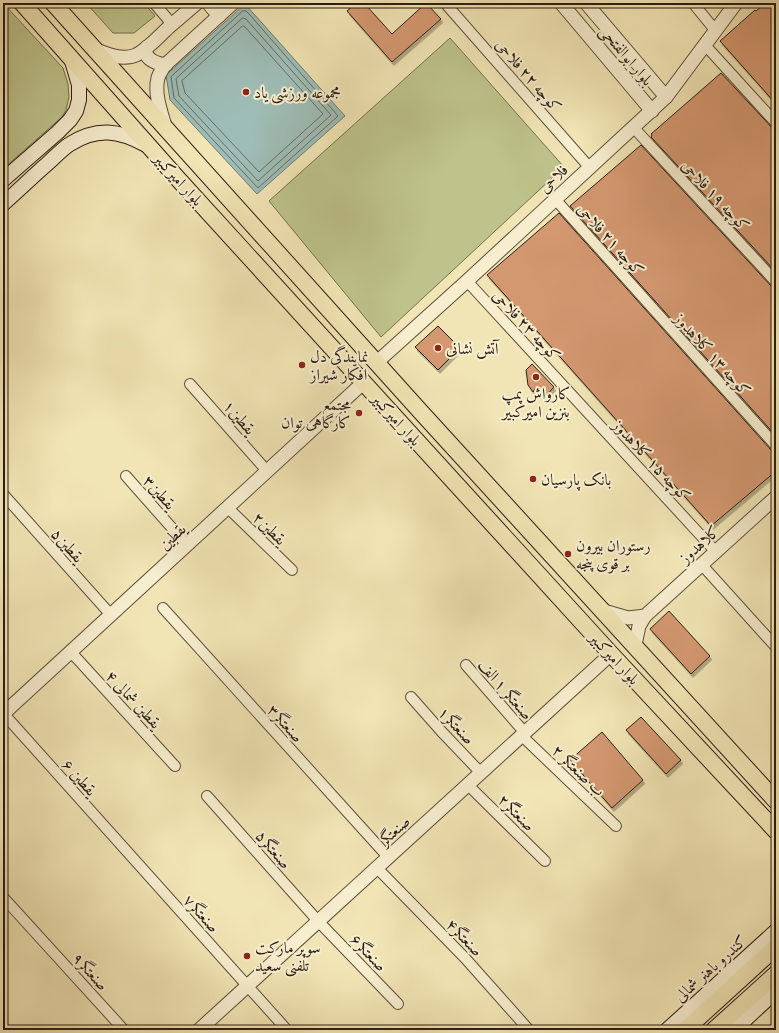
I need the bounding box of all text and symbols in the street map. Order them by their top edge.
street label: بلوار ابوالفتحی [594,21,657,91]
street label: کوچه ۲۲ فلاحی [490,35,566,117]
place label: مجموعه ورزشی یاد [254,83,341,104]
marker: مجموعه ورزشی یاد [241,87,251,97]
street label: بلوار امیرکبیر [149,147,207,210]
street label: کوچه ۱۹ فلاحی [676,156,754,236]
street label: فلاحی [535,160,572,197]
street label: کوچه ۲۱ فلاحی [572,199,648,281]
street label: کوچه ۲۳ فلاحی [487,286,565,366]
street label: کوچه ۱۳ کلاهدوز [668,307,755,401]
place label: آتش نشانی [446,339,500,359]
marker: آتش نشانی [433,343,443,353]
place label: نمایندگی دل افکار شیراز [308,344,369,384]
marker: نمایندگی دل افکار شیراز [297,360,307,370]
marker: کارواش پمپ بنزین امیرکبیر [531,372,541,382]
place label: کارواش پمپ بنزین امیرکبیر [500,384,571,421]
street label: بلوار امیرکبیر [367,387,425,450]
place label: مجتمع کارگاهی توان [281,395,351,433]
street label: یقطین۱ [219,396,260,440]
marker: مجتمع کارگاهی توان [354,408,364,418]
street label: کوچه ۱۵ کلاهدوز [606,414,694,507]
place label: بانک پارسیان [541,470,611,491]
street label: یقطین۳ [139,471,181,515]
marker: بانک پارسیان [528,474,538,484]
street label: یقطین۲ [248,508,291,550]
street label: یقطین [155,519,191,554]
street label: کلاهدوز [674,521,723,569]
street label: یقطین۵ [47,524,89,568]
place label: رستوران بیرون بر قوی پنجه [576,536,651,574]
marker: رستوران بیرون بر قوی پنجه [563,549,573,559]
street label: بلوار امیرکبیر [584,627,644,689]
street label: صنعتگر ۱ الف [473,655,537,724]
street label: یقطین شمالی ۴ [101,666,166,734]
street label: صنعتگر۳ [263,700,308,747]
street label: صنعتگر۱ [434,702,479,749]
street label: ۲ ب صنعتگر [547,740,609,801]
street label: یقطین ۶ [57,755,102,801]
street label: صنعتگر۲ [493,790,539,836]
street label: صنعتگر [373,811,415,851]
street label: صنعتگر۵ [251,826,295,873]
street label: صنعتگر۷ [179,890,224,937]
street label: صنعتگر۴ [442,915,487,961]
street label: صنعتگر۶ [346,930,391,976]
street label: کندرو باهنر شمالی [670,931,750,1006]
place label: سوپر مارکت تلفنی سعید [255,938,321,977]
street label: صنعتگر۹ [68,948,113,995]
marker: سوپر مارکت تلفنی سعید [242,951,252,961]

